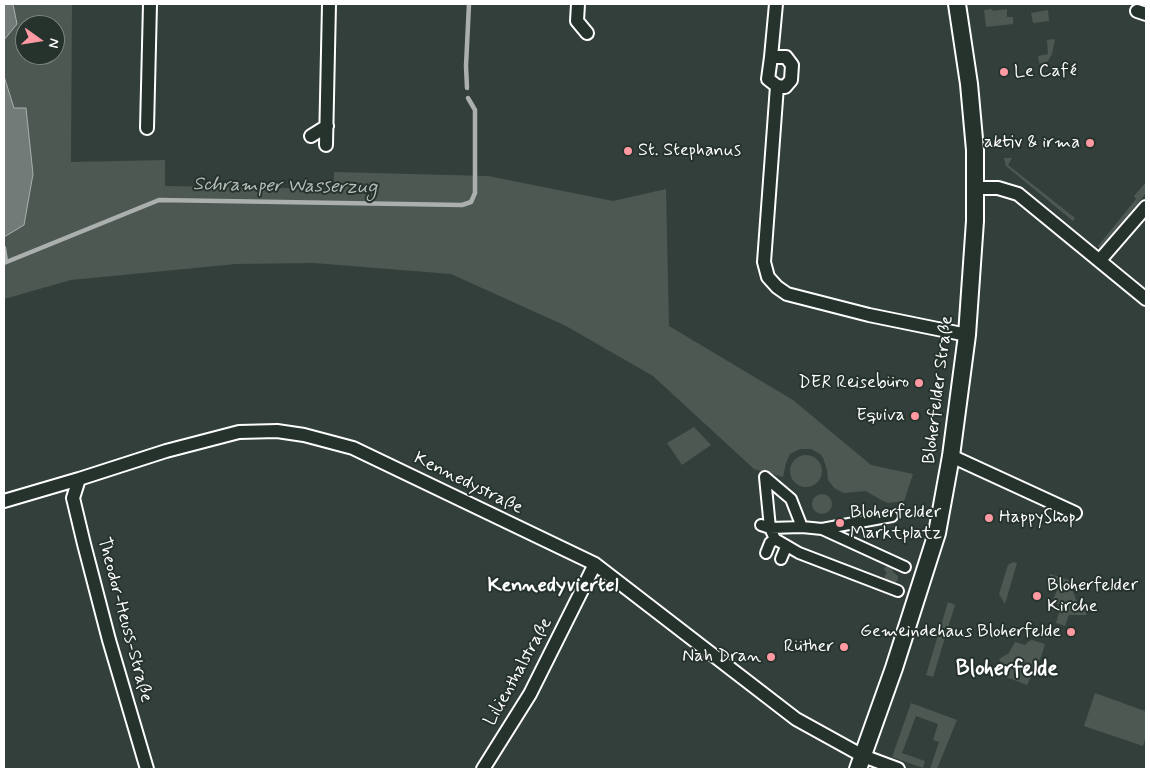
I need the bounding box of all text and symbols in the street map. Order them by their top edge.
north arrow [15,15,65,65]
text: N [44,37,63,50]
place label: Le Café [1014,61,1077,83]
marker: Le Café [998,66,1010,78]
place label: aktiv & irma [984,132,1080,154]
marker: aktiv & irma [1084,137,1096,149]
place label: St. Stephanus [638,140,741,162]
marker: St. Stephanus [622,145,634,157]
water label: Schramper Wasserzug [193,174,377,200]
street label: Bloherfelder Straße [919,315,959,465]
place label: DER Reisebüro [798,372,909,394]
marker: DER Reisebüro [913,377,925,389]
place label: Equiva [856,405,905,427]
marker: Equiva [909,410,921,422]
street label: Kennedystraße [410,448,526,520]
place label: Bloherfelder Marktplatz [850,502,942,544]
place label: HappyShop [999,507,1076,529]
marker: HappyShop [983,512,995,524]
marker: Bloherfelder Marktplatz [834,517,846,529]
street label: Theodor-Heuss-Straße [92,535,156,705]
district label: Kennedyviertel [487,575,619,599]
place label: Bloherfelder Kirche [1047,575,1138,618]
marker: Bloherfelder Kirche [1031,590,1043,602]
street label: Lilienthalstraße [480,614,558,730]
place label: Gemeindehaus Bloherfelde [860,621,1061,643]
marker: Gemeindehaus Bloherfelde [1065,626,1077,638]
place label: Rüther [784,636,834,658]
marker: Rüther [838,641,850,653]
place label: Nah Dran [682,646,761,668]
marker: Nah Dran [765,651,777,663]
district label: Bloherfelde [956,657,1058,683]

